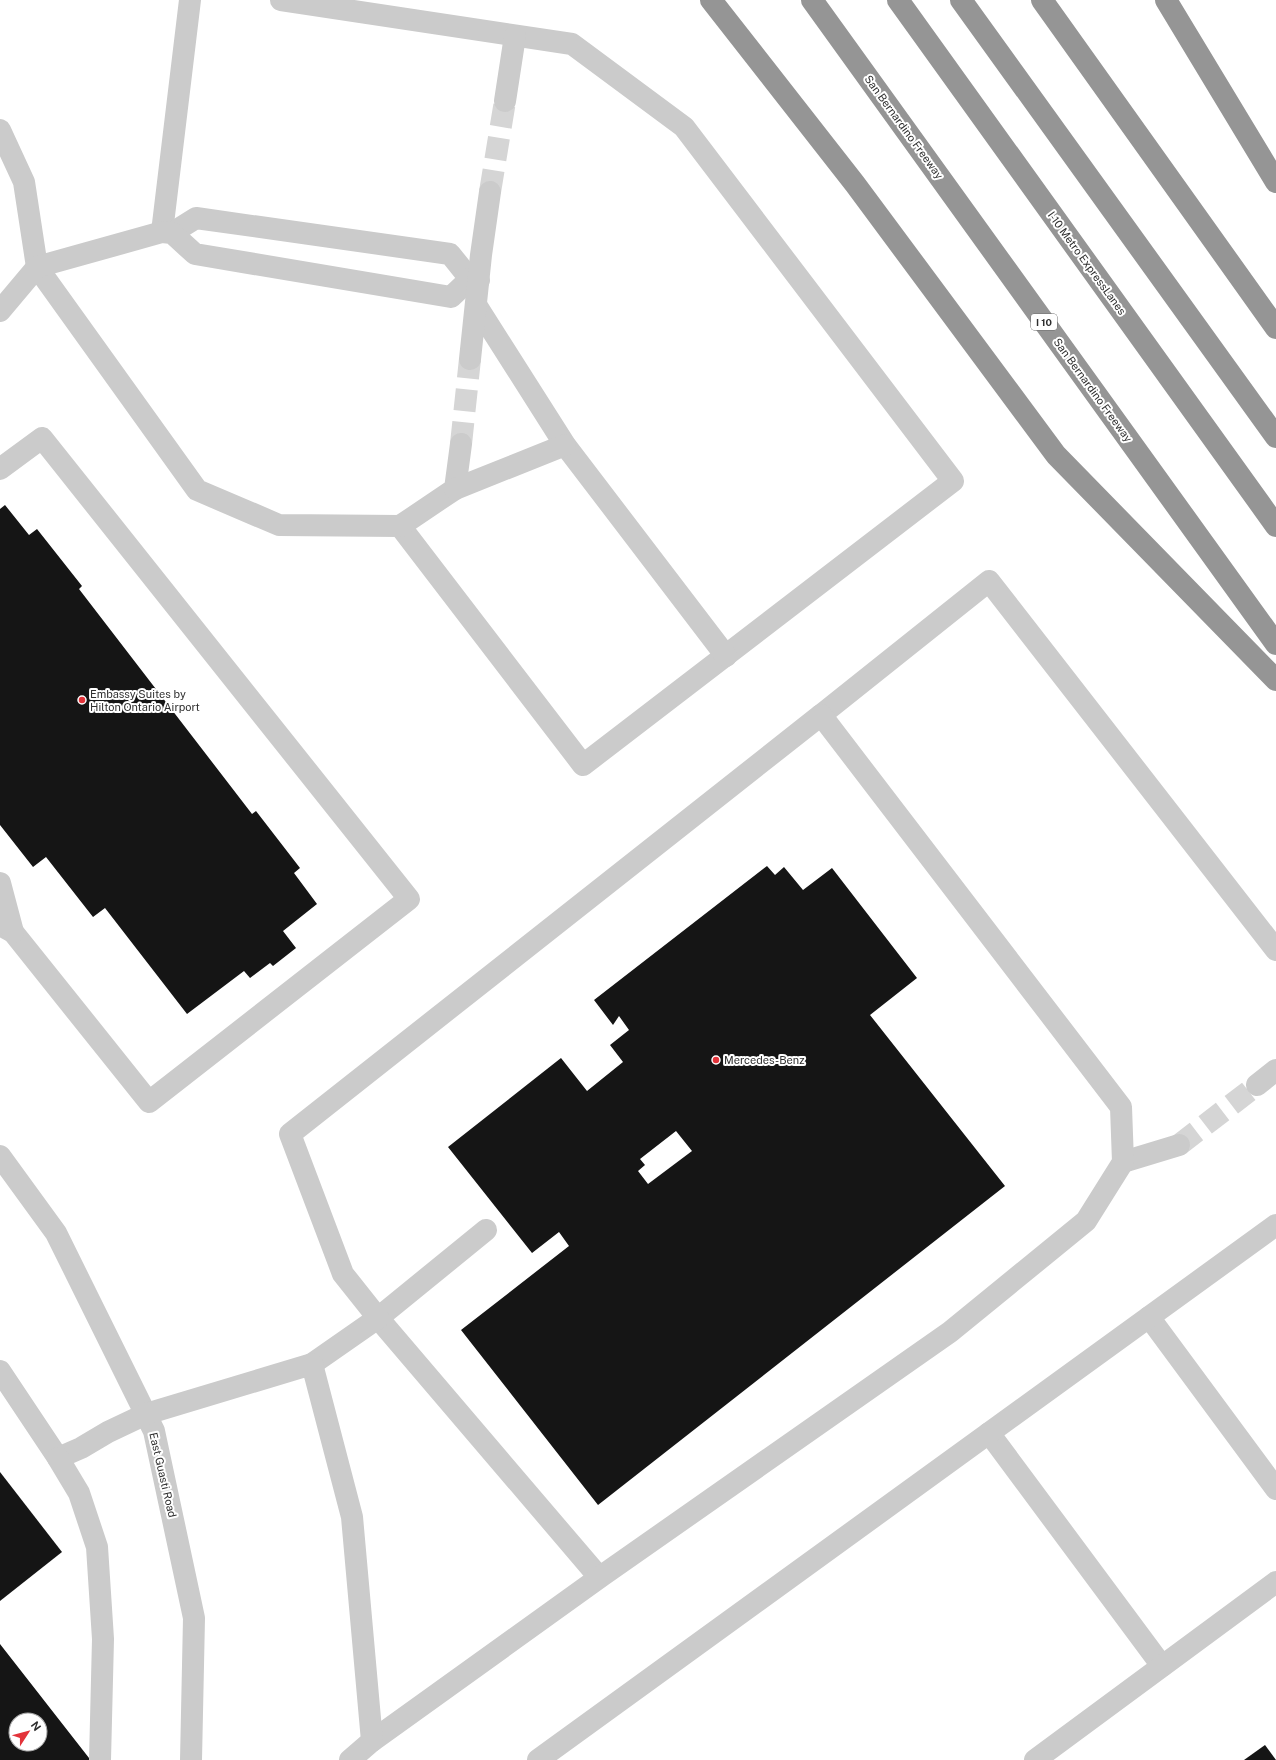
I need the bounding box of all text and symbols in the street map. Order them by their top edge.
street label: San Bernardino Freeway [862,73,946,181]
street label: I-10 Metro ExpressLanes [1046,209,1129,317]
road number: I 10 [1031,314,1057,330]
street label: San Bernardino Freeway [1051,336,1135,444]
place label: Embassy Suites by Hilton Ontario Airport [90,688,200,713]
marker: Embassy Suites by Hilton Ontario Airport [77,695,87,705]
place label: Mercedes-Benz [724,1054,804,1066]
marker: Mercedes-Benz [711,1055,721,1065]
street label: East Guasti Road [147,1431,179,1519]
north arrow [8,1712,48,1752]
text: N [29,1719,43,1733]

